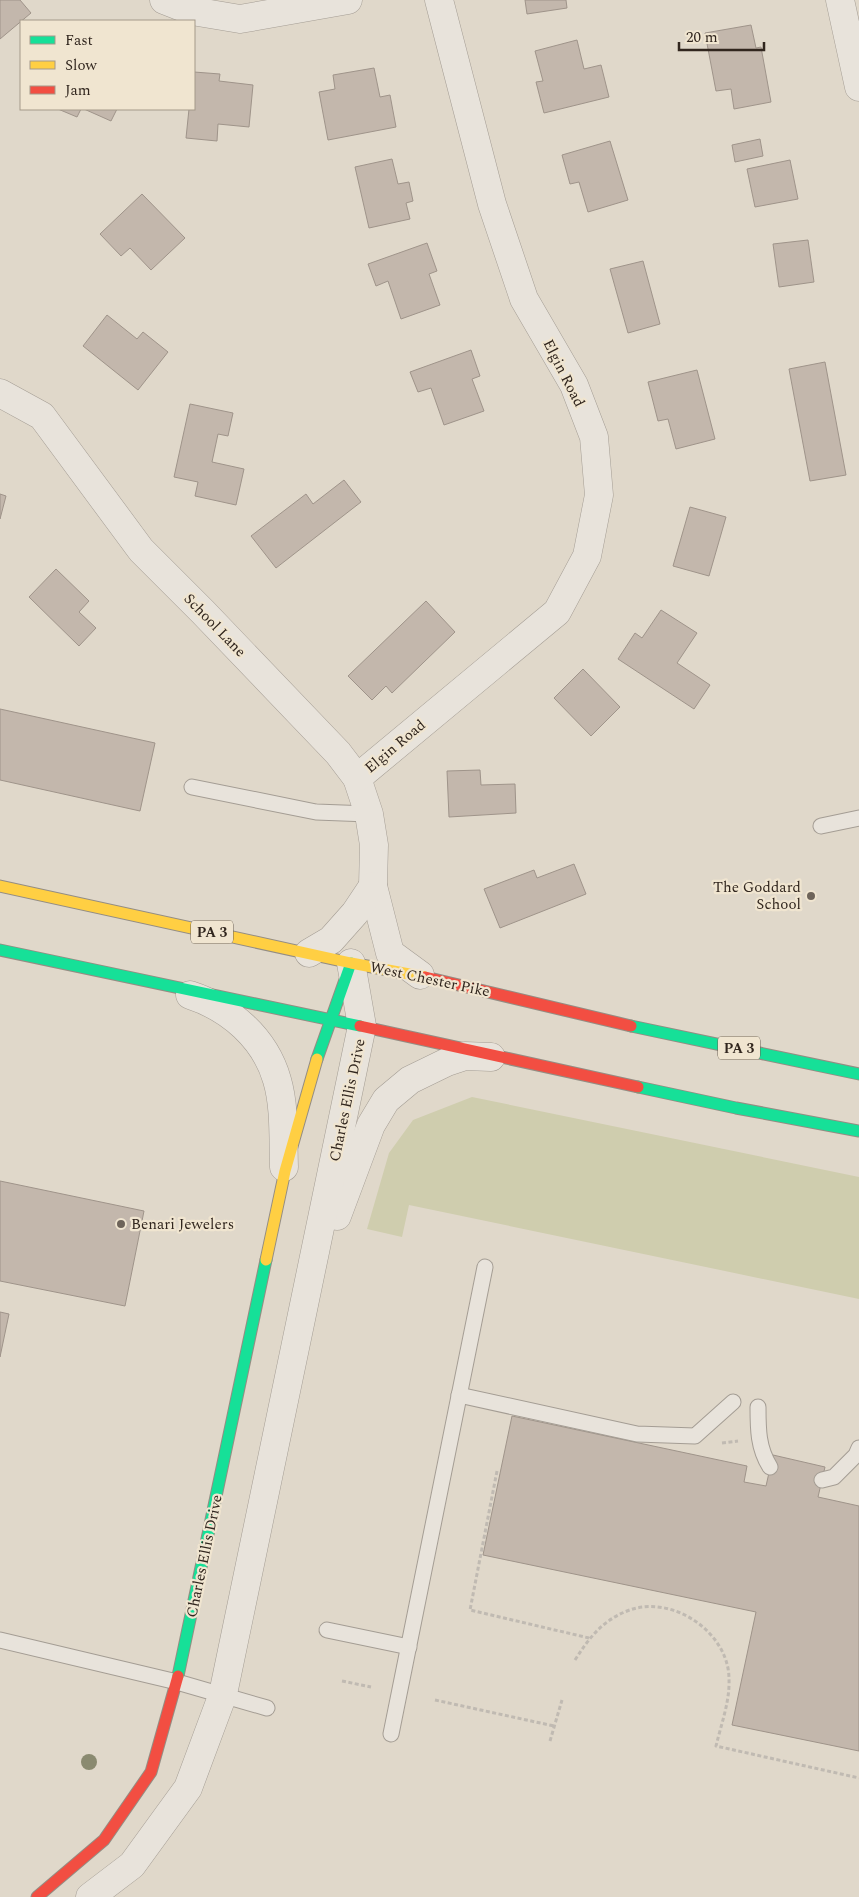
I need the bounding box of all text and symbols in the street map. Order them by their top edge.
legend [20,20,195,110]
scale bar [679,20,764,52]
text: 20 m [686,26,718,49]
text: Fast [65,29,93,52]
text: Slow [65,54,97,77]
text: Jam [65,79,91,102]
street label: Elgin Road [537,335,590,411]
street label: School Lane [178,588,251,663]
street label: Elgin Road [360,714,431,779]
place label: The Goddard School [713,876,801,916]
marker: The Goddard School [805,890,817,902]
road number: PA 3 [191,920,233,944]
street label: West Chester Pike [368,956,492,1003]
road number: PA 3 [718,1036,760,1060]
street label: Charles Ellis Drive [323,1037,372,1164]
place label: Benari Jewelers [131,1213,234,1236]
marker: Benari Jewelers [115,1218,127,1230]
street label: Charles Ellis Drive [180,1493,229,1620]

